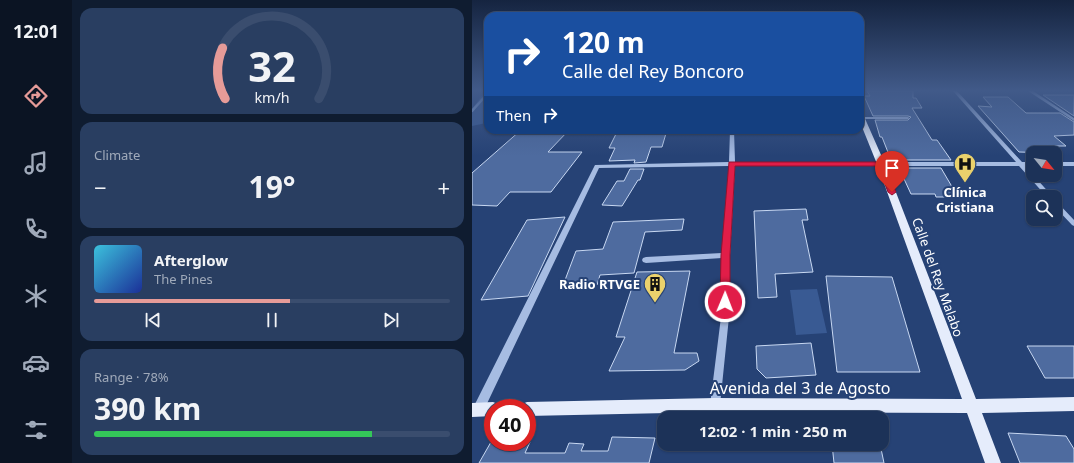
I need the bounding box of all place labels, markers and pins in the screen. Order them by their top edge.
pin [875,151,909,192]
hospital icon: Clínica Cristiana [952,151,978,184]
place label: Clínica Cristiana [936,183,994,216]
building icon: Radio RTVGE [642,271,668,304]
place label: Radio RTVGE [559,275,640,293]

